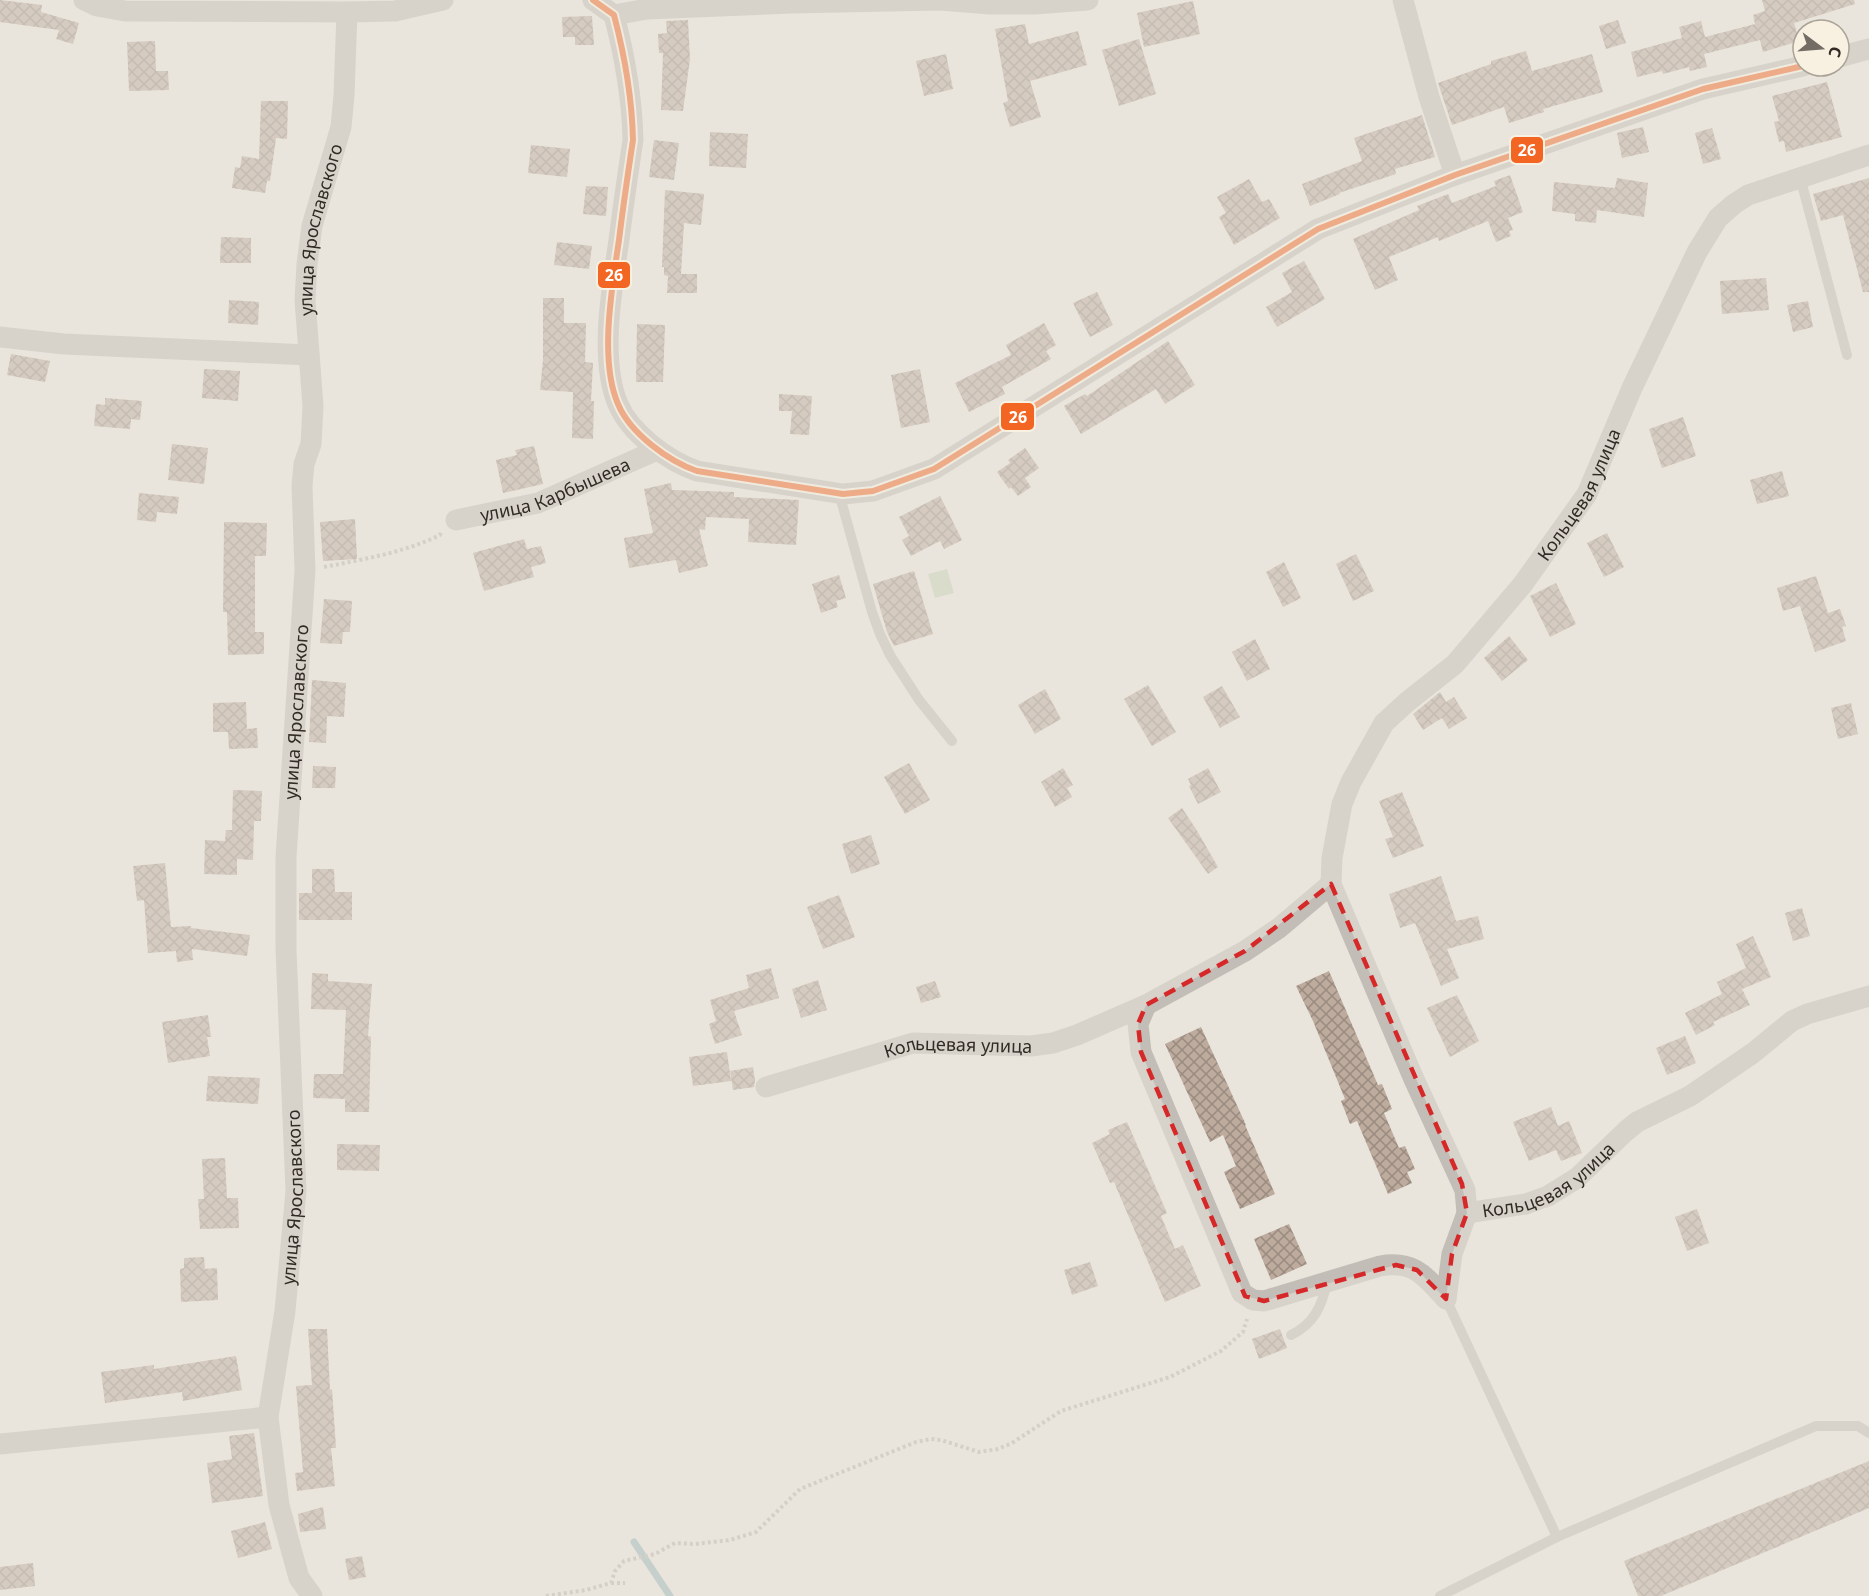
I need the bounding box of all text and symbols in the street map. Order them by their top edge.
north arrow [1791,18,1851,78]
text: С [1823,44,1847,60]
line badge: 26 [1510,136,1544,164]
text: 26 [1518,139,1536,161]
street label: улица Ярославского [293,141,348,317]
line badge: 26 [597,261,631,289]
text: 26 [605,264,623,286]
line badge: 26 [1000,402,1035,431]
text: 26 [1009,406,1027,428]
street label: Кольцевая улица [1531,425,1626,565]
street label: улица Карбышева [478,452,634,527]
street label: улица Ярославского [278,623,313,800]
street label: Кольцевая улица [881,1031,1032,1063]
street label: улица Ярославского [275,1109,308,1286]
street label: Кольцевая улица [1480,1137,1620,1223]

